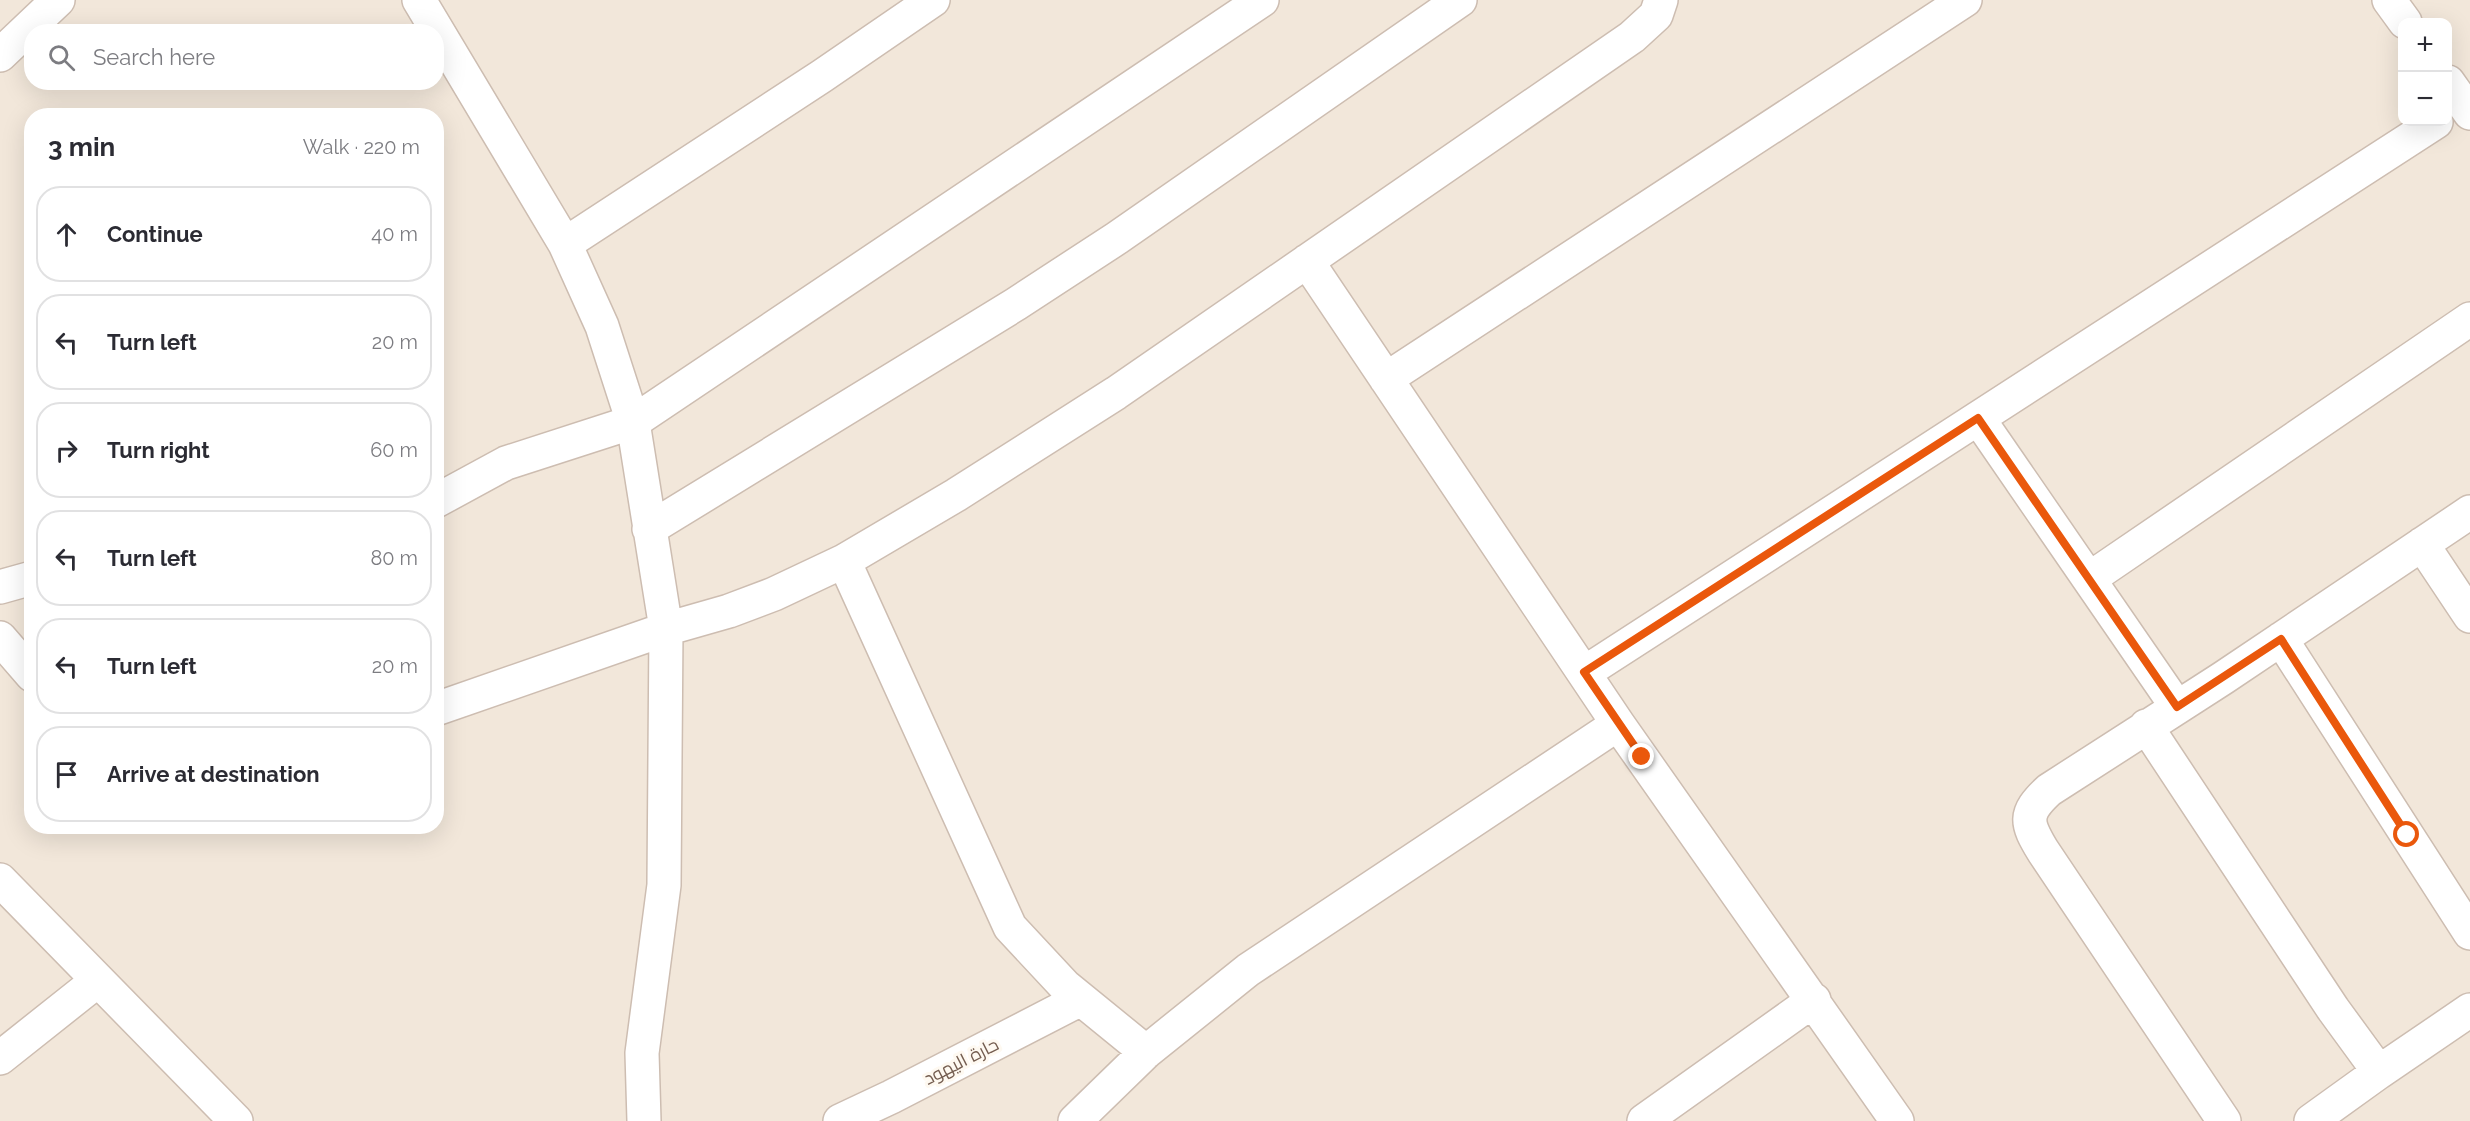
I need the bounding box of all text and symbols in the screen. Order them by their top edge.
map controls [2398,18,2452,126]
button: + [2398,18,2452,72]
search box [24,24,444,90]
icon: search [45,41,78,74]
text: Search here [93,44,215,70]
button: − [2398,72,2452,126]
text: 3 min [48,132,115,162]
text: Walk · 220 m [303,135,420,159]
icon: ahead [50,218,83,251]
text: Continue [107,221,203,247]
text: 40 m [371,222,418,246]
icon: left [50,326,83,359]
text: Turn left [107,329,197,355]
text: 20 m [372,330,418,354]
icon: right [50,434,83,467]
text: Turn right [107,437,210,463]
text: 60 m [370,438,418,462]
icon: left [50,542,83,575]
text: Turn left [107,545,197,571]
text: 80 m [370,546,418,570]
icon: left [50,650,83,683]
text: Turn left [107,653,197,679]
text: 20 m [372,654,418,678]
route end [1628,743,1654,769]
icon: arrive [50,758,83,791]
text: Arrive at destination [107,761,320,787]
route start [2393,821,2419,847]
street label: حارة اليهود [920,1033,1002,1090]

